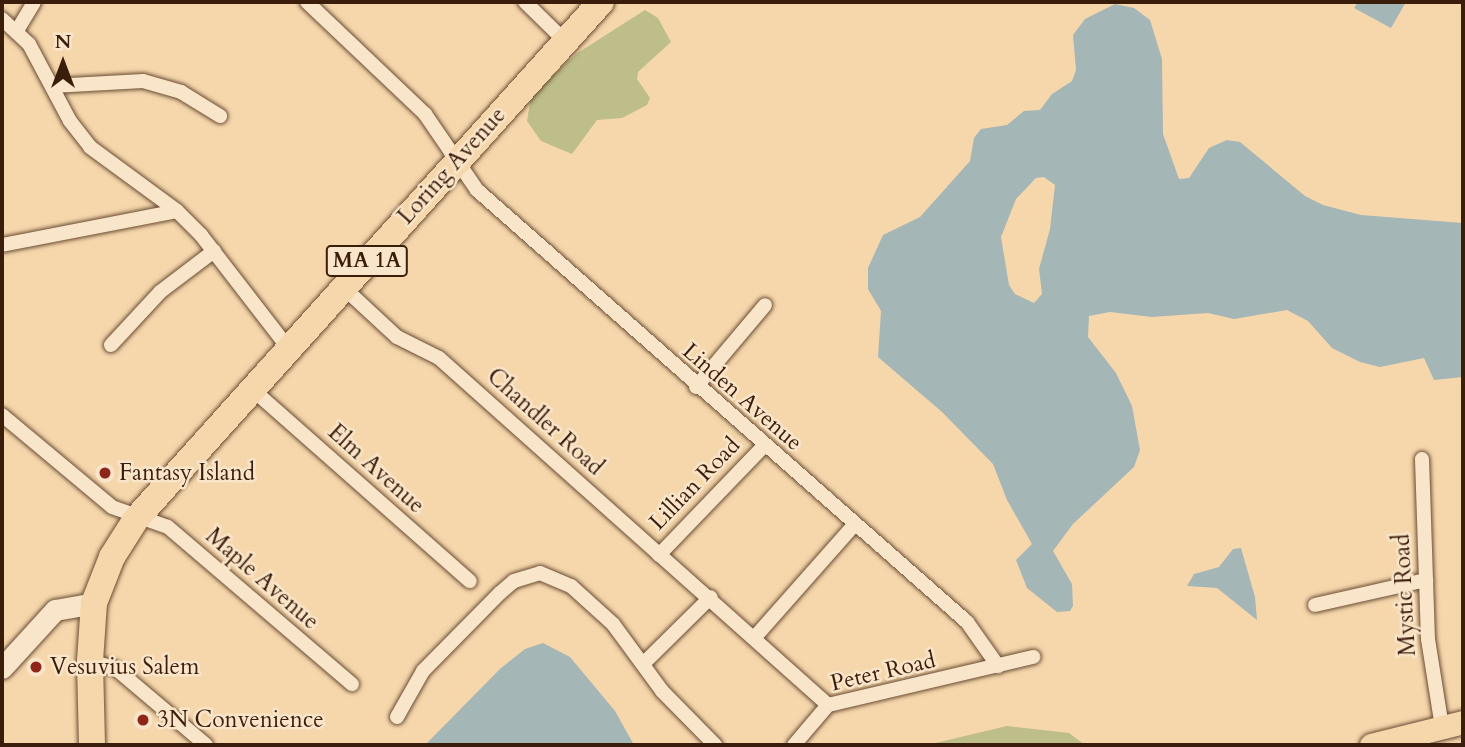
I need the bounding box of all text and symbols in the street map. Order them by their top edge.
north arrow [28,28,98,98]
text: N [55,29,71,55]
street label: Loring Avenue [392,102,512,230]
road number: MA 1A [325,244,409,278]
street label: Linden Avenue [676,337,808,457]
street label: Chandler Road [481,363,609,481]
street label: Elm Avenue [322,419,430,519]
street label: Lillian Road [644,432,746,536]
place label: Fantasy Island [119,459,255,487]
marker: Fantasy Island [97,465,113,481]
street label: Maple Avenue [200,522,324,636]
street label: Mystic Road [1388,533,1422,657]
street label: Peter Road [828,647,938,697]
place label: Vesuvius Salem [50,653,199,681]
marker: Vesuvius Salem [28,659,44,675]
place label: 3N Convenience [157,706,324,734]
marker: 3N Convenience [135,712,151,728]

